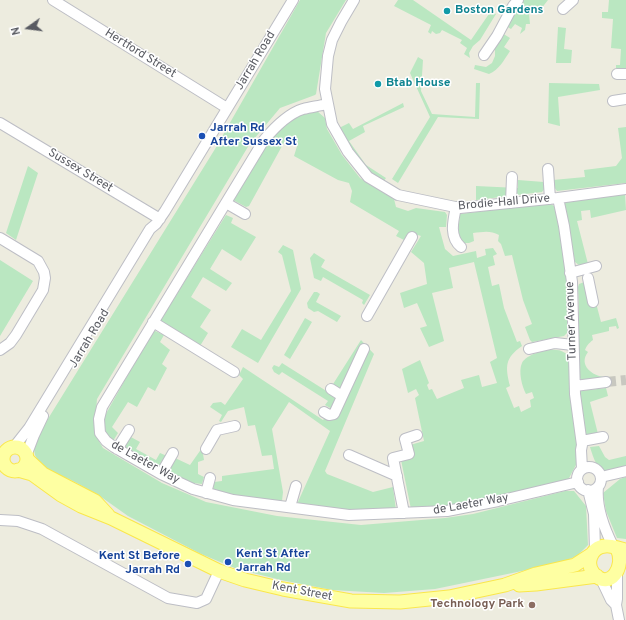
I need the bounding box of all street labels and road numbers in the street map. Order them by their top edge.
street label: Hertford Street [102,26,178,82]
street label: Jarrah Road [233,29,279,93]
street label: Sussex Street [45,146,115,196]
street label: Brodie-Hall Drive [458,192,550,214]
street label: Turner Avenue [563,281,581,361]
street label: Jarrah Road [67,307,113,371]
street label: de Laeter Way [108,438,182,488]
street label: de Laeter Way [432,491,510,519]
street label: Kent Street [271,579,333,605]

